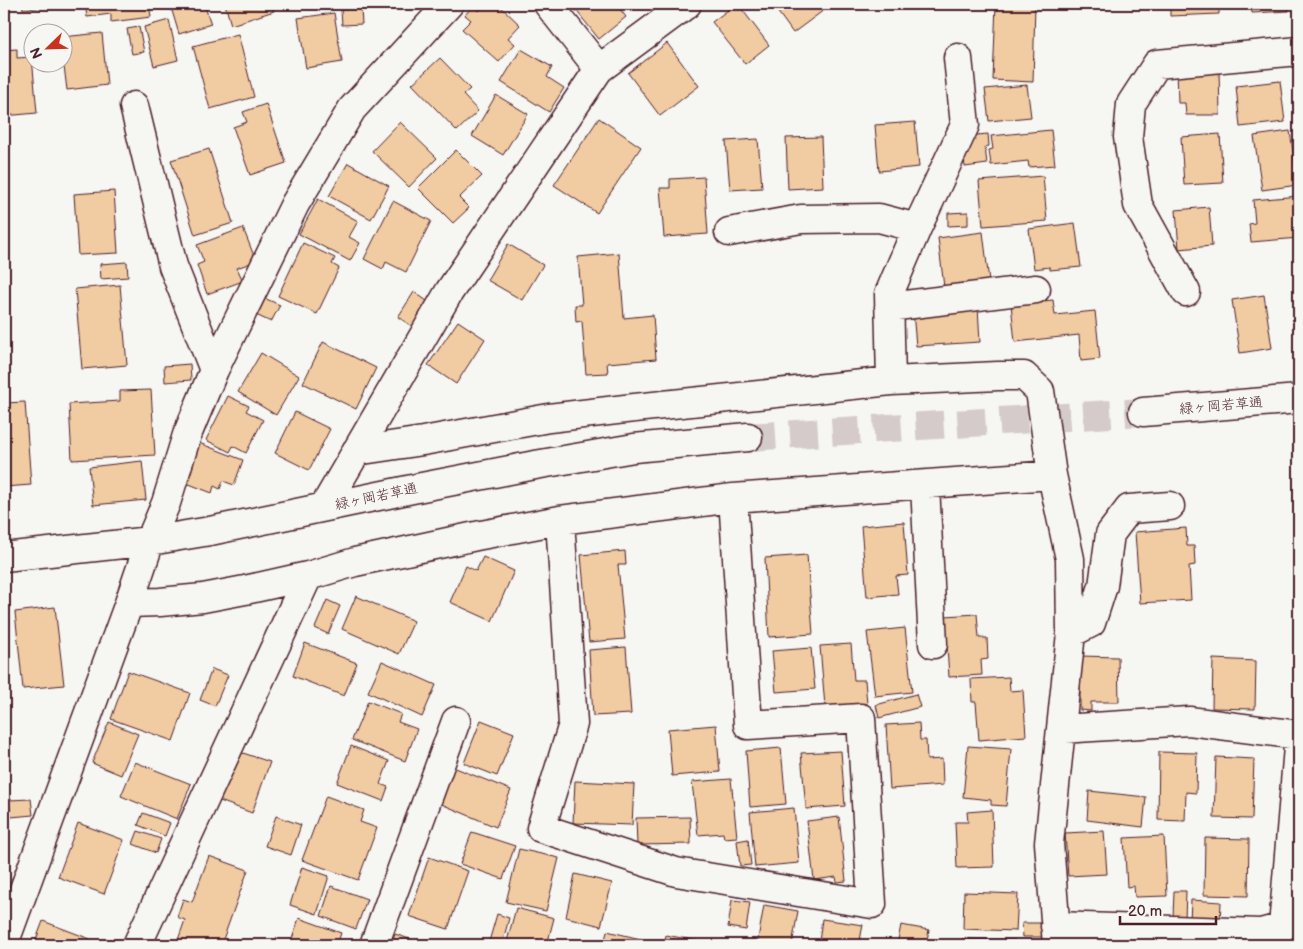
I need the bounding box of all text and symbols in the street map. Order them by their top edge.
north arrow [22,22,72,72]
text: N [27,45,46,61]
street label: 緑ヶ岡若草通 [1178,393,1264,418]
street label: 緑ヶ岡若草通 [333,479,419,514]
scale bar [1120,894,1217,926]
text: 20 m [1128,902,1162,921]

